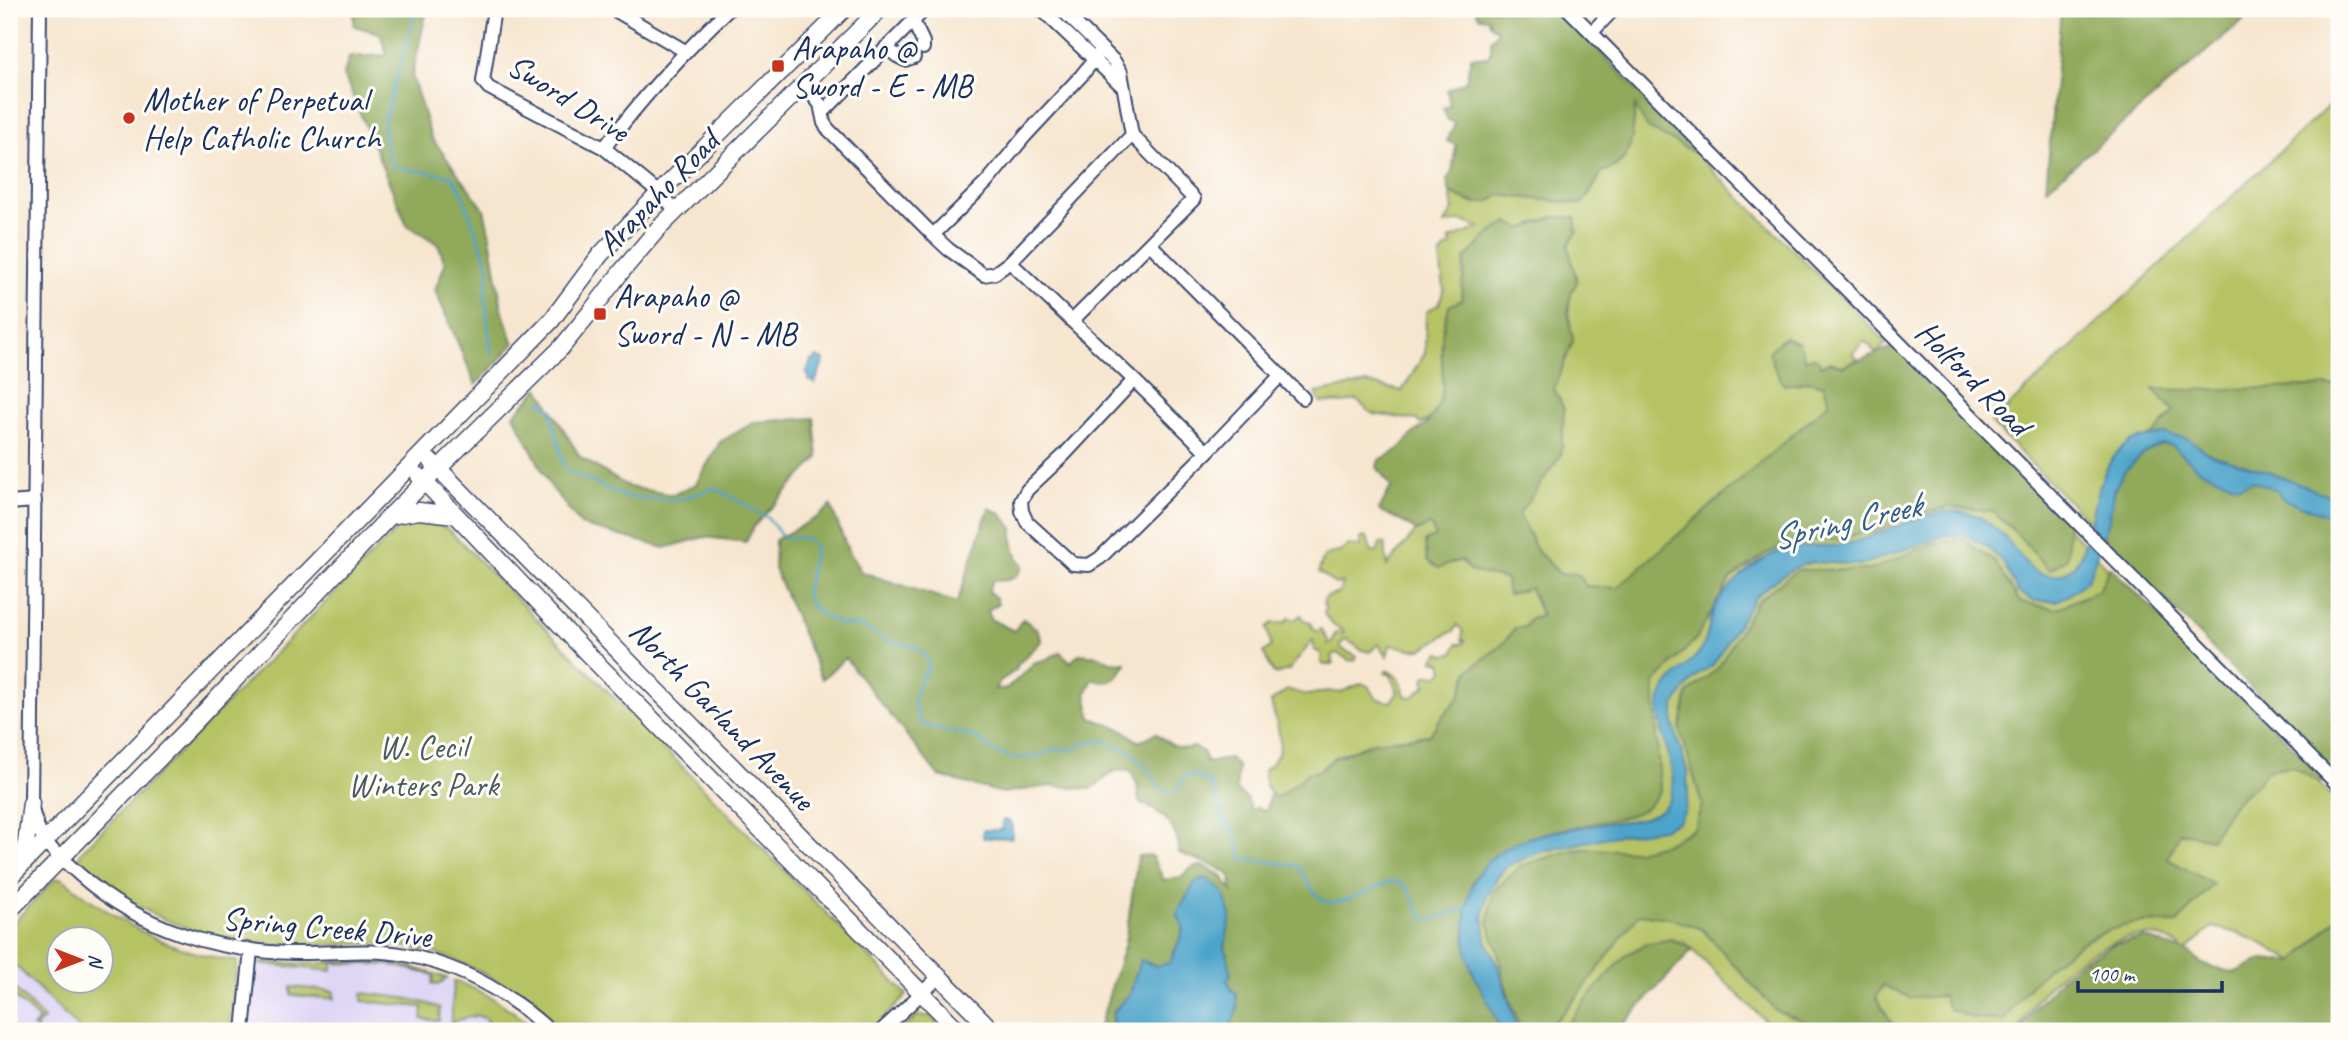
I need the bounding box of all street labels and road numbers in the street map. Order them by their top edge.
street label: Sword Drive [500,44,639,153]
street label: Arapaho Road [588,118,731,264]
street label: Holford Road [1907,311,2043,448]
street label: North Garland Avenue [620,610,826,821]
street label: Spring Creek Drive [221,897,435,957]

